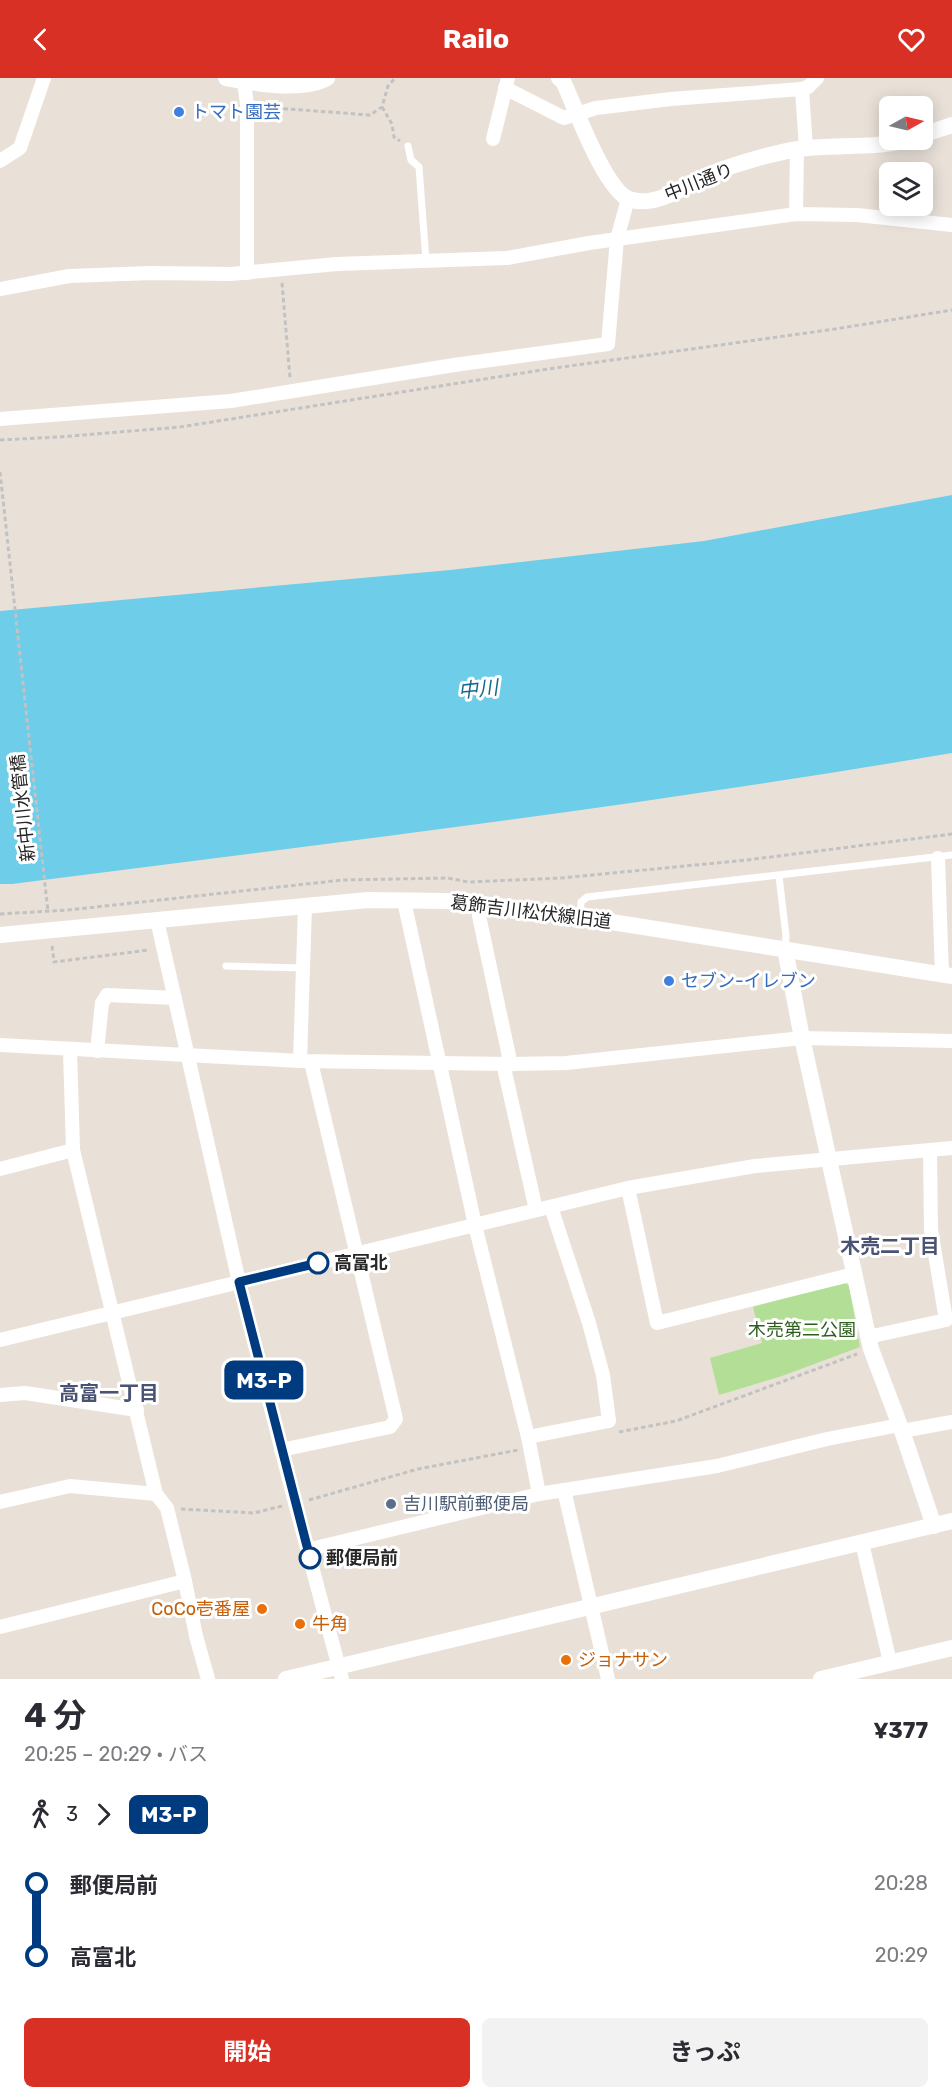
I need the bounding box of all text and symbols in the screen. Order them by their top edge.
icon: back [24,23,57,56]
text: Railo [443,23,509,55]
icon: heart [895,23,928,56]
north arrow [879,96,933,150]
map controls [879,96,933,216]
place label: トマト園芸 [191,101,281,123]
marker: トマト園芸 [172,105,186,119]
street label: 中川通り [662,158,736,206]
button: layers [879,162,933,216]
water label: 中川 [457,675,501,703]
street label: 新中川水管橋 [6,753,40,863]
street label: 葛飾吉川松伏線旧道 [449,891,613,933]
place label: セブン-イレブン [681,970,816,992]
marker: セブン-イレブン [662,974,676,988]
district label: 木売二丁目 [840,1234,940,1258]
marker: 高富北 [307,1252,329,1274]
place label: 高富北 [334,1252,388,1274]
park label: 木売第二公園 [748,1319,856,1341]
line badge: M3-P [222,1360,306,1400]
text: M3-P [236,1368,292,1393]
district label: 高富一丁目 [59,1381,159,1405]
place label: 吉川駅前郵便局 [403,1493,529,1515]
marker: 吉川駅前郵便局 [384,1497,398,1511]
marker: 郵便局前 [299,1547,321,1569]
place label: 郵便局前 [326,1547,398,1569]
place label: CoCo壱番屋 [151,1598,250,1620]
marker: CoCo壱番屋 [255,1602,269,1616]
place label: 牛角 [312,1613,348,1635]
marker: 牛角 [293,1617,307,1631]
place label: ジョナサン [578,1649,668,1671]
marker: ジョナサン [559,1653,573,1667]
text: 4 分 [24,1696,87,1735]
text: ¥377 [873,1717,928,1744]
text: 20:25 – 20:29 · バス [24,1742,208,1766]
icon: walk [24,1798,57,1831]
icon: forward [87,1798,120,1831]
text: 3 [66,1802,78,1826]
text: M3-P [141,1802,196,1827]
text: 20:28 [874,1871,928,1895]
text: 郵便局前 [70,1872,158,1899]
text: 20:29 [875,1943,928,1967]
text: 高富北 [70,1944,136,1971]
button: 開始 [24,2018,470,2087]
button: きっぷ [482,2018,928,2087]

